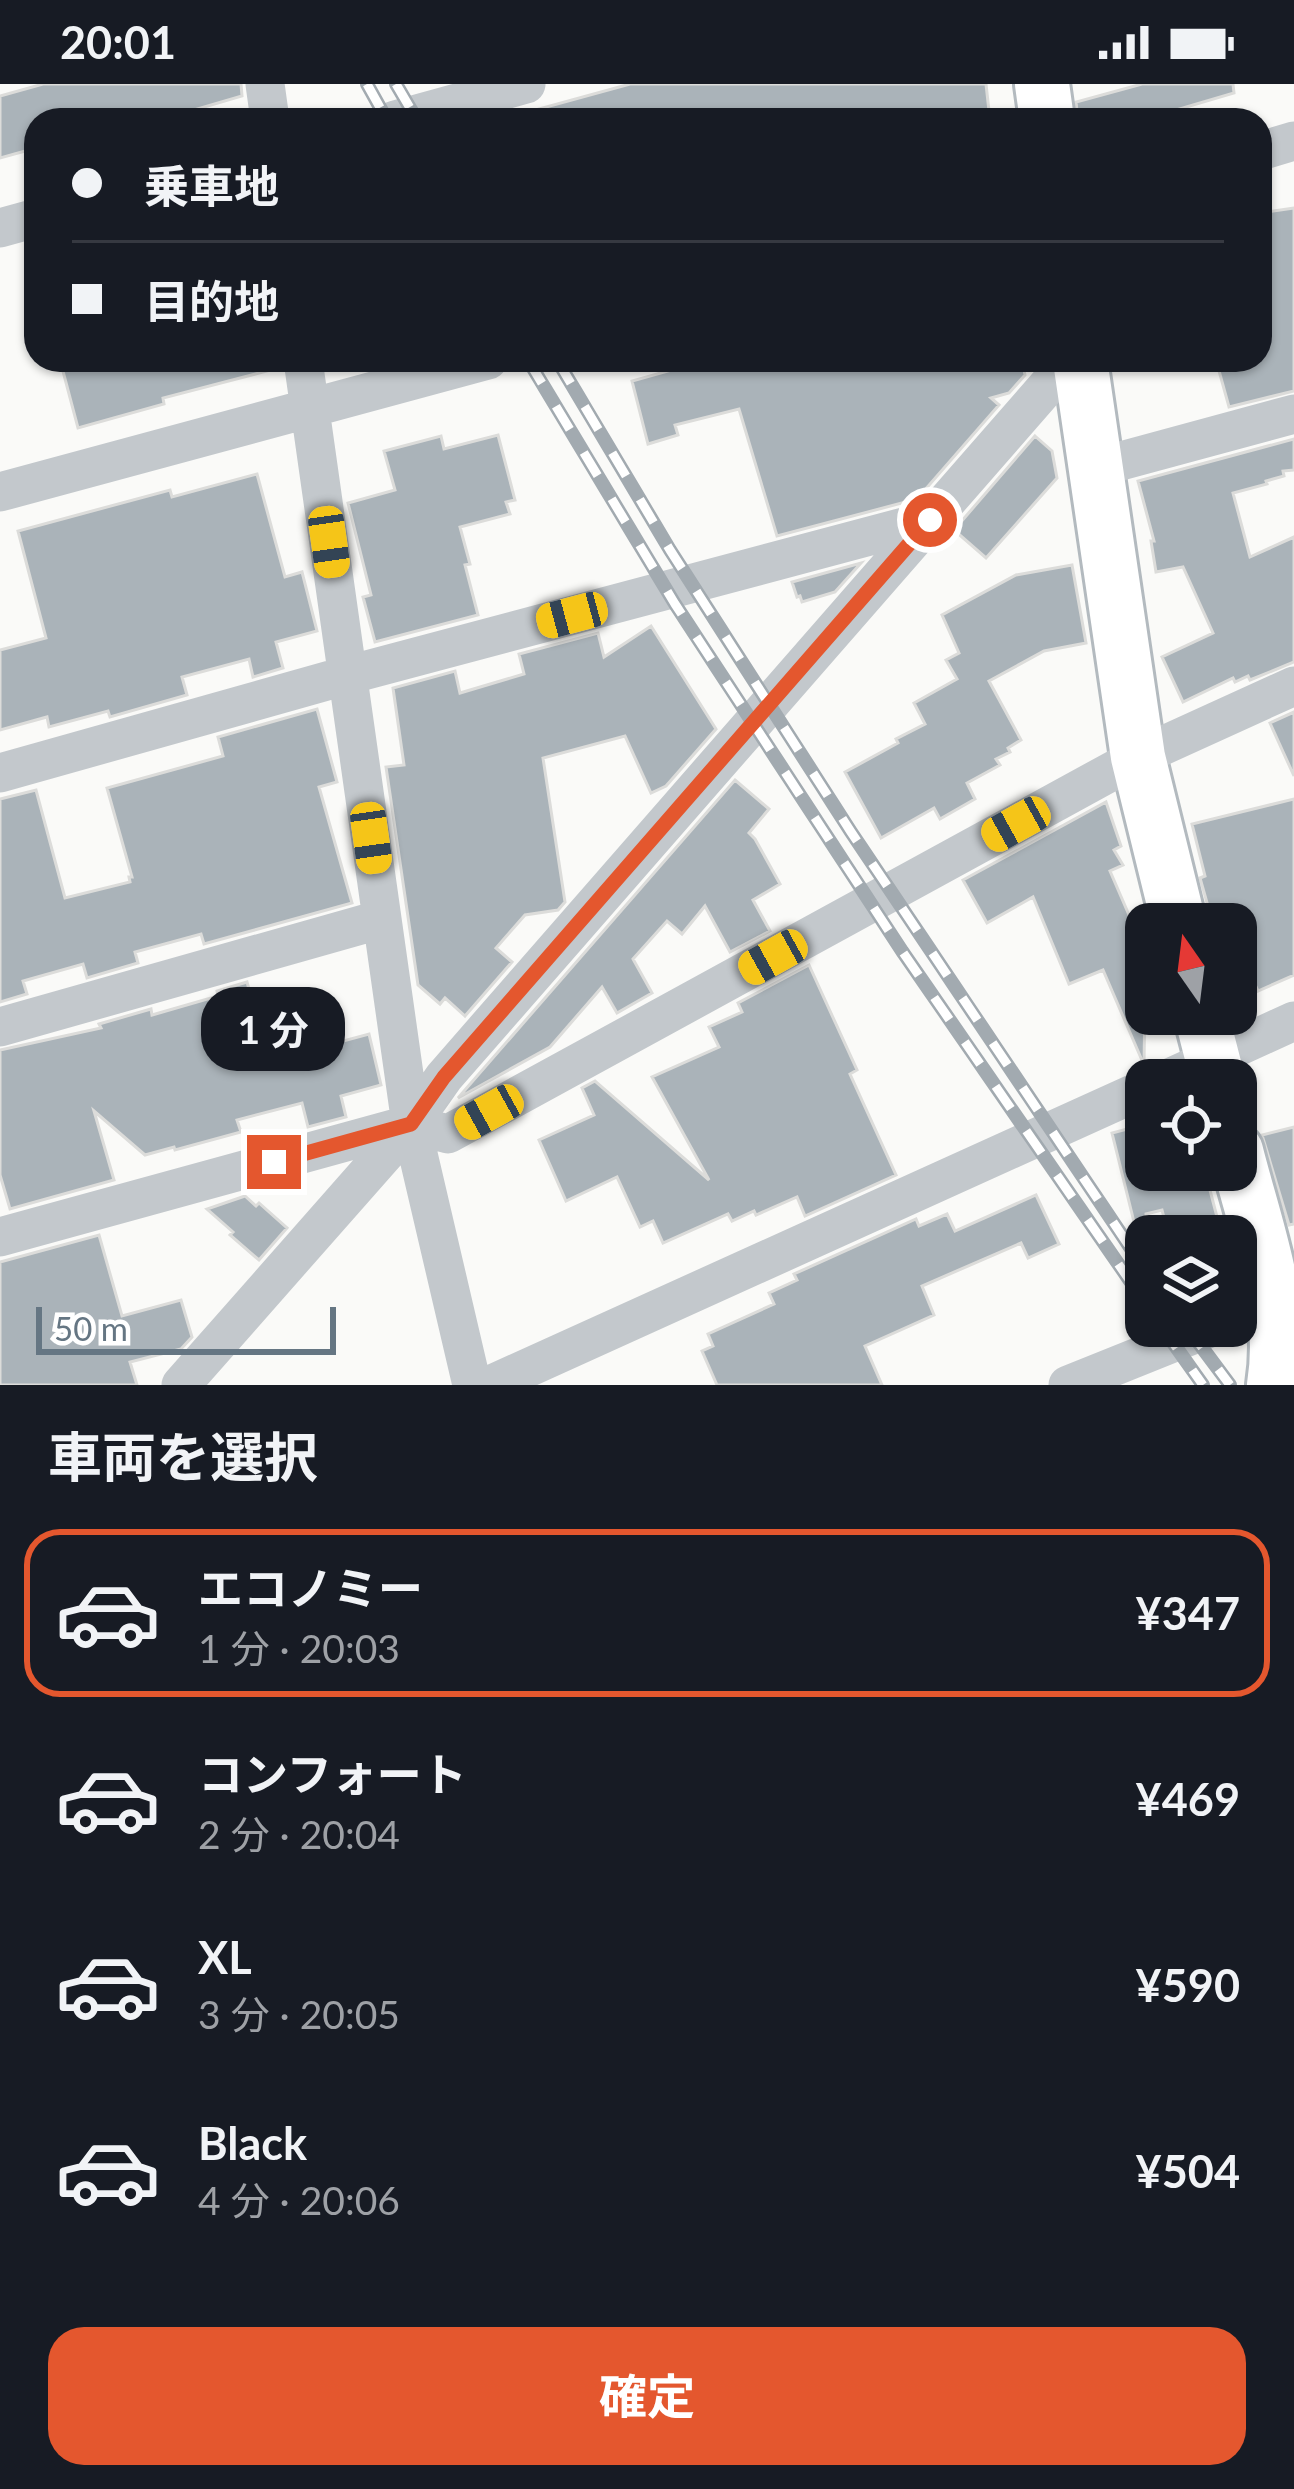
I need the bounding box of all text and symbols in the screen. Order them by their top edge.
text: 20:01 [60,15,176,69]
text: 乗車地 [144,159,279,213]
text: 目的地 [144,274,279,328]
route start [903,493,957,547]
car [306,504,352,580]
car [533,588,611,642]
car [976,791,1056,857]
car [348,800,394,876]
north arrow [1125,903,1257,1035]
map controls [1125,903,1257,1347]
car [733,924,813,990]
callout: 1 分 [202,988,346,1072]
text: 1 分 [237,1006,309,1052]
button: locate [1125,1059,1257,1191]
car [449,1079,529,1145]
route end [247,1135,301,1189]
button: layers [1125,1215,1257,1347]
scale bar [36,1301,336,1354]
text: 50 m [54,1308,128,1348]
text: 車両を選択 [48,1424,318,1489]
icon: car [54,1559,162,1667]
text: エコノミー [198,1561,423,1615]
text: ¥347 [1136,1586,1240,1640]
text: 1 分 · 20:03 [198,1625,400,1671]
icon: car [54,1745,162,1853]
text: コンフォート [198,1747,467,1801]
text: ¥469 [1136,1772,1240,1826]
text: 2 分 · 20:04 [198,1811,400,1857]
text: XL [198,1930,252,1984]
icon: car [54,1931,162,2039]
text: ¥590 [1136,1958,1240,2012]
text: 3 分 · 20:05 [198,1991,400,2037]
text: Black [198,2116,307,2170]
icon: car [54,2117,162,2225]
text: ¥504 [1136,2144,1240,2198]
text: 4 分 · 20:06 [198,2177,400,2223]
button: 確定 [48,2327,1246,2465]

